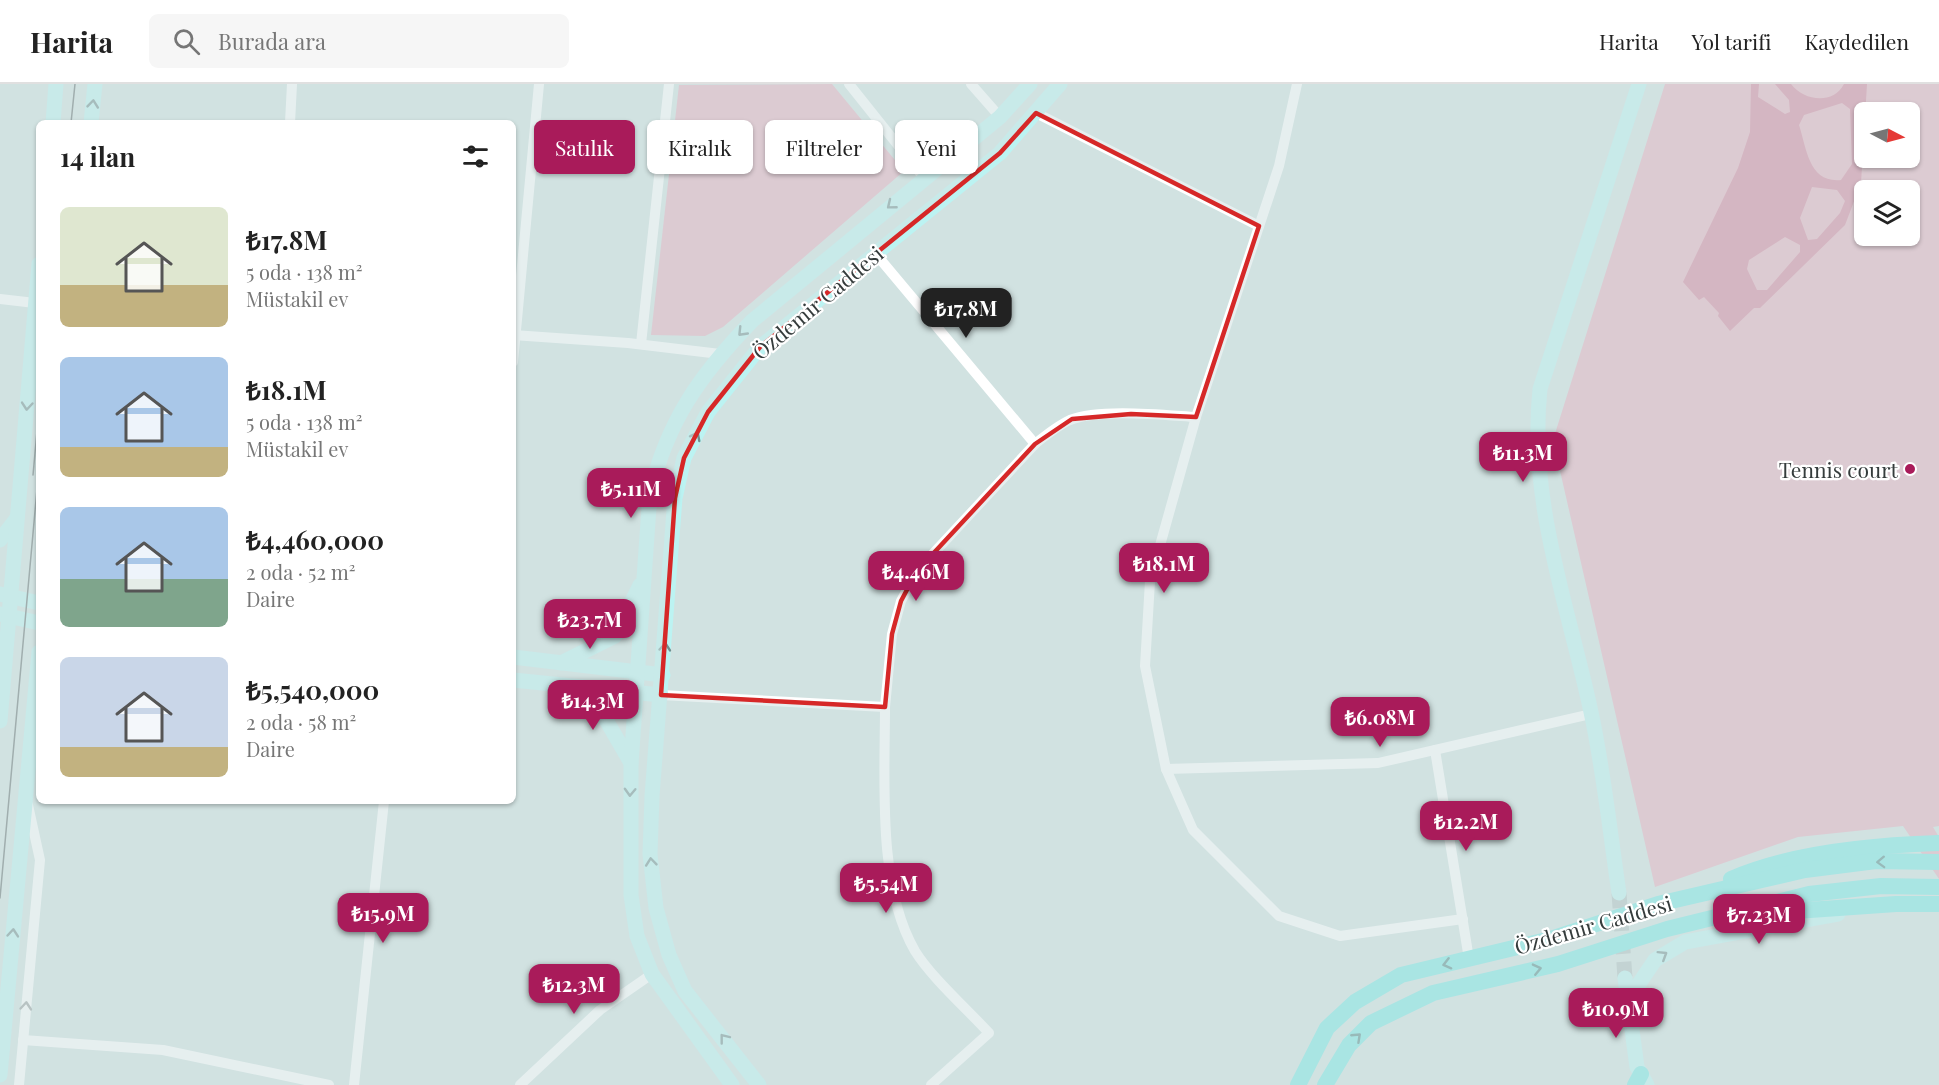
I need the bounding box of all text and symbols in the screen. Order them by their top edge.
search box [149,14,569,68]
text: Harita [30,23,113,60]
icon: search [170,25,203,58]
text: Burada ara [218,26,326,56]
text: Harita [1599,27,1659,55]
text: Yol tarifi [1692,27,1771,55]
text: Kaydedilen [1804,27,1909,55]
one-way arrow [86,99,99,108]
north arrow [1854,102,1920,168]
map controls [1854,102,1920,246]
chip: Satılık [534,120,635,174]
chip: Kiralık [647,120,753,174]
chip: Filtreler [765,120,883,174]
chip: Yeni [895,120,978,174]
text: 14 ilan [60,139,135,174]
icon: filters [459,140,492,173]
button: layers [1854,180,1920,246]
one-way arrow [887,198,898,209]
text: ₺17.8M [246,222,327,257]
icon: home [108,231,180,303]
street label: Özdemir Caddesi [746,239,888,365]
text: 5 oda · 138 m² [246,258,363,285]
text: Müstakil ev [246,285,348,312]
pin: ₺17.8M [917,288,1015,339]
text: ₺17.8M [935,294,997,321]
one-way arrow [739,324,750,335]
text: ₺18.1M [246,372,327,407]
icon: home [108,381,180,453]
one-way arrow [20,401,33,410]
text: 5 oda · 138 m² [246,408,363,435]
one-way arrow [689,431,700,442]
pin: ₺11.3M [1474,432,1572,483]
text: Müstakil ev [246,435,348,462]
text: ₺11.3M [1493,438,1553,465]
place label: Tennis court [1779,455,1899,483]
marker: Tennis court [1903,462,1917,476]
pin: ₺5.11M [582,468,680,519]
text: ₺5.11M [601,474,661,501]
text: ₺4,460,000 [246,522,384,557]
icon: home [108,531,180,603]
pin: ₺18.1M [1115,543,1213,594]
text: ₺18.1M [1133,549,1195,576]
pin: ₺4.46M [867,551,965,602]
text: ₺4.46M [882,557,950,584]
text: 2 oda · 52 m² [246,558,355,585]
text: Daire [246,585,295,612]
pin: ₺23.7M [541,599,639,650]
text: ₺23.7M [558,605,622,632]
one-way arrow [658,643,671,652]
text: ₺5,540,000 [246,672,379,707]
pin: ₺14.3M [544,680,642,731]
icon: home [108,681,180,753]
text: ₺14.3M [562,686,624,713]
pin: ₺6.08M [1331,697,1429,748]
text: ₺6.08M [1345,703,1415,730]
text: 2 oda · 58 m² [246,708,356,735]
text: Daire [246,735,295,762]
one-way arrow [624,788,637,797]
pin: ₺12.2M [1417,801,1515,852]
text: ₺12.2M [1434,807,1498,834]
one-way arrow [1876,855,1885,868]
one-way arrow [645,858,658,867]
pin: ₺5.54M [837,863,935,914]
text: ₺5.54M [854,869,918,896]
street label: Özdemir Caddesi [1511,888,1675,960]
pin: ₺15.9M [334,893,432,944]
pin: ₺7.23M [1710,894,1808,945]
text: ₺15.9M [352,899,414,926]
text: ₺7.23M [1727,900,1791,927]
one-way arrow [6,928,19,937]
one-way arrow [1657,951,1667,963]
one-way arrow [1442,957,1452,970]
one-way arrow [1532,963,1542,976]
pin: ₺12.3M [525,964,623,1015]
text: ₺12.3M [543,970,605,997]
pin: ₺10.9M [1567,988,1665,1039]
text: ₺10.9M [1583,994,1649,1021]
one-way arrow [19,1001,32,1010]
one-way arrow [1349,1033,1360,1044]
one-way arrow [721,1034,732,1045]

